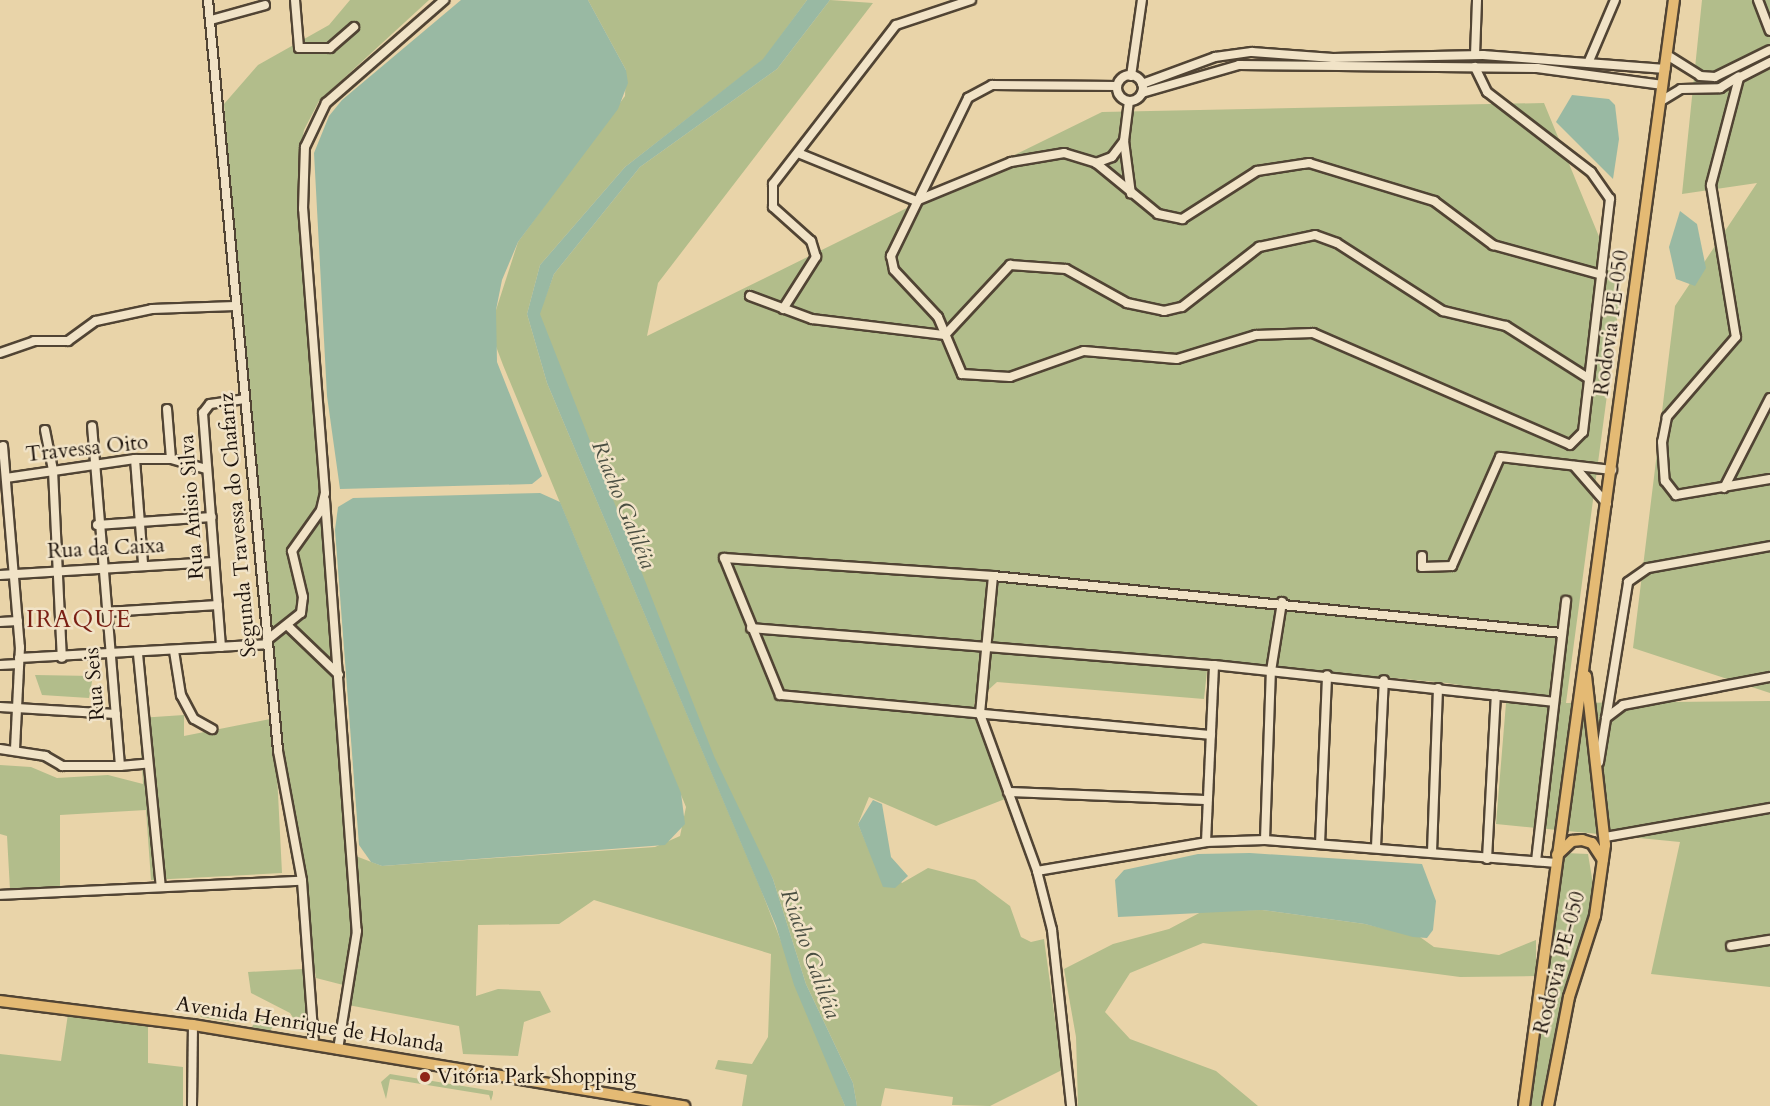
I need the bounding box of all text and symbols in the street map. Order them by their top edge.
street label: Rodovia PE-050 [1589,249,1635,397]
street label: Segunda Travessa do Chafariz [214,392,262,658]
street label: Travessa Oito [24,430,150,468]
street label: Rua Anisio Silva [174,434,210,580]
water label: Riacho Galiléia [585,437,661,573]
street label: Rua da Caixa [47,533,165,565]
district label: IRAQUE [26,606,132,634]
street label: Rua Seis [79,646,111,722]
water label: Riacho Galiléia [774,886,846,1022]
street label: Rodovia PE-050 [1529,889,1591,1037]
street label: Avenida Henrique de Holanda [174,991,446,1059]
place label: Vitória Park Shopping [437,1064,636,1090]
marker: Vitória Park Shopping [418,1070,432,1084]

